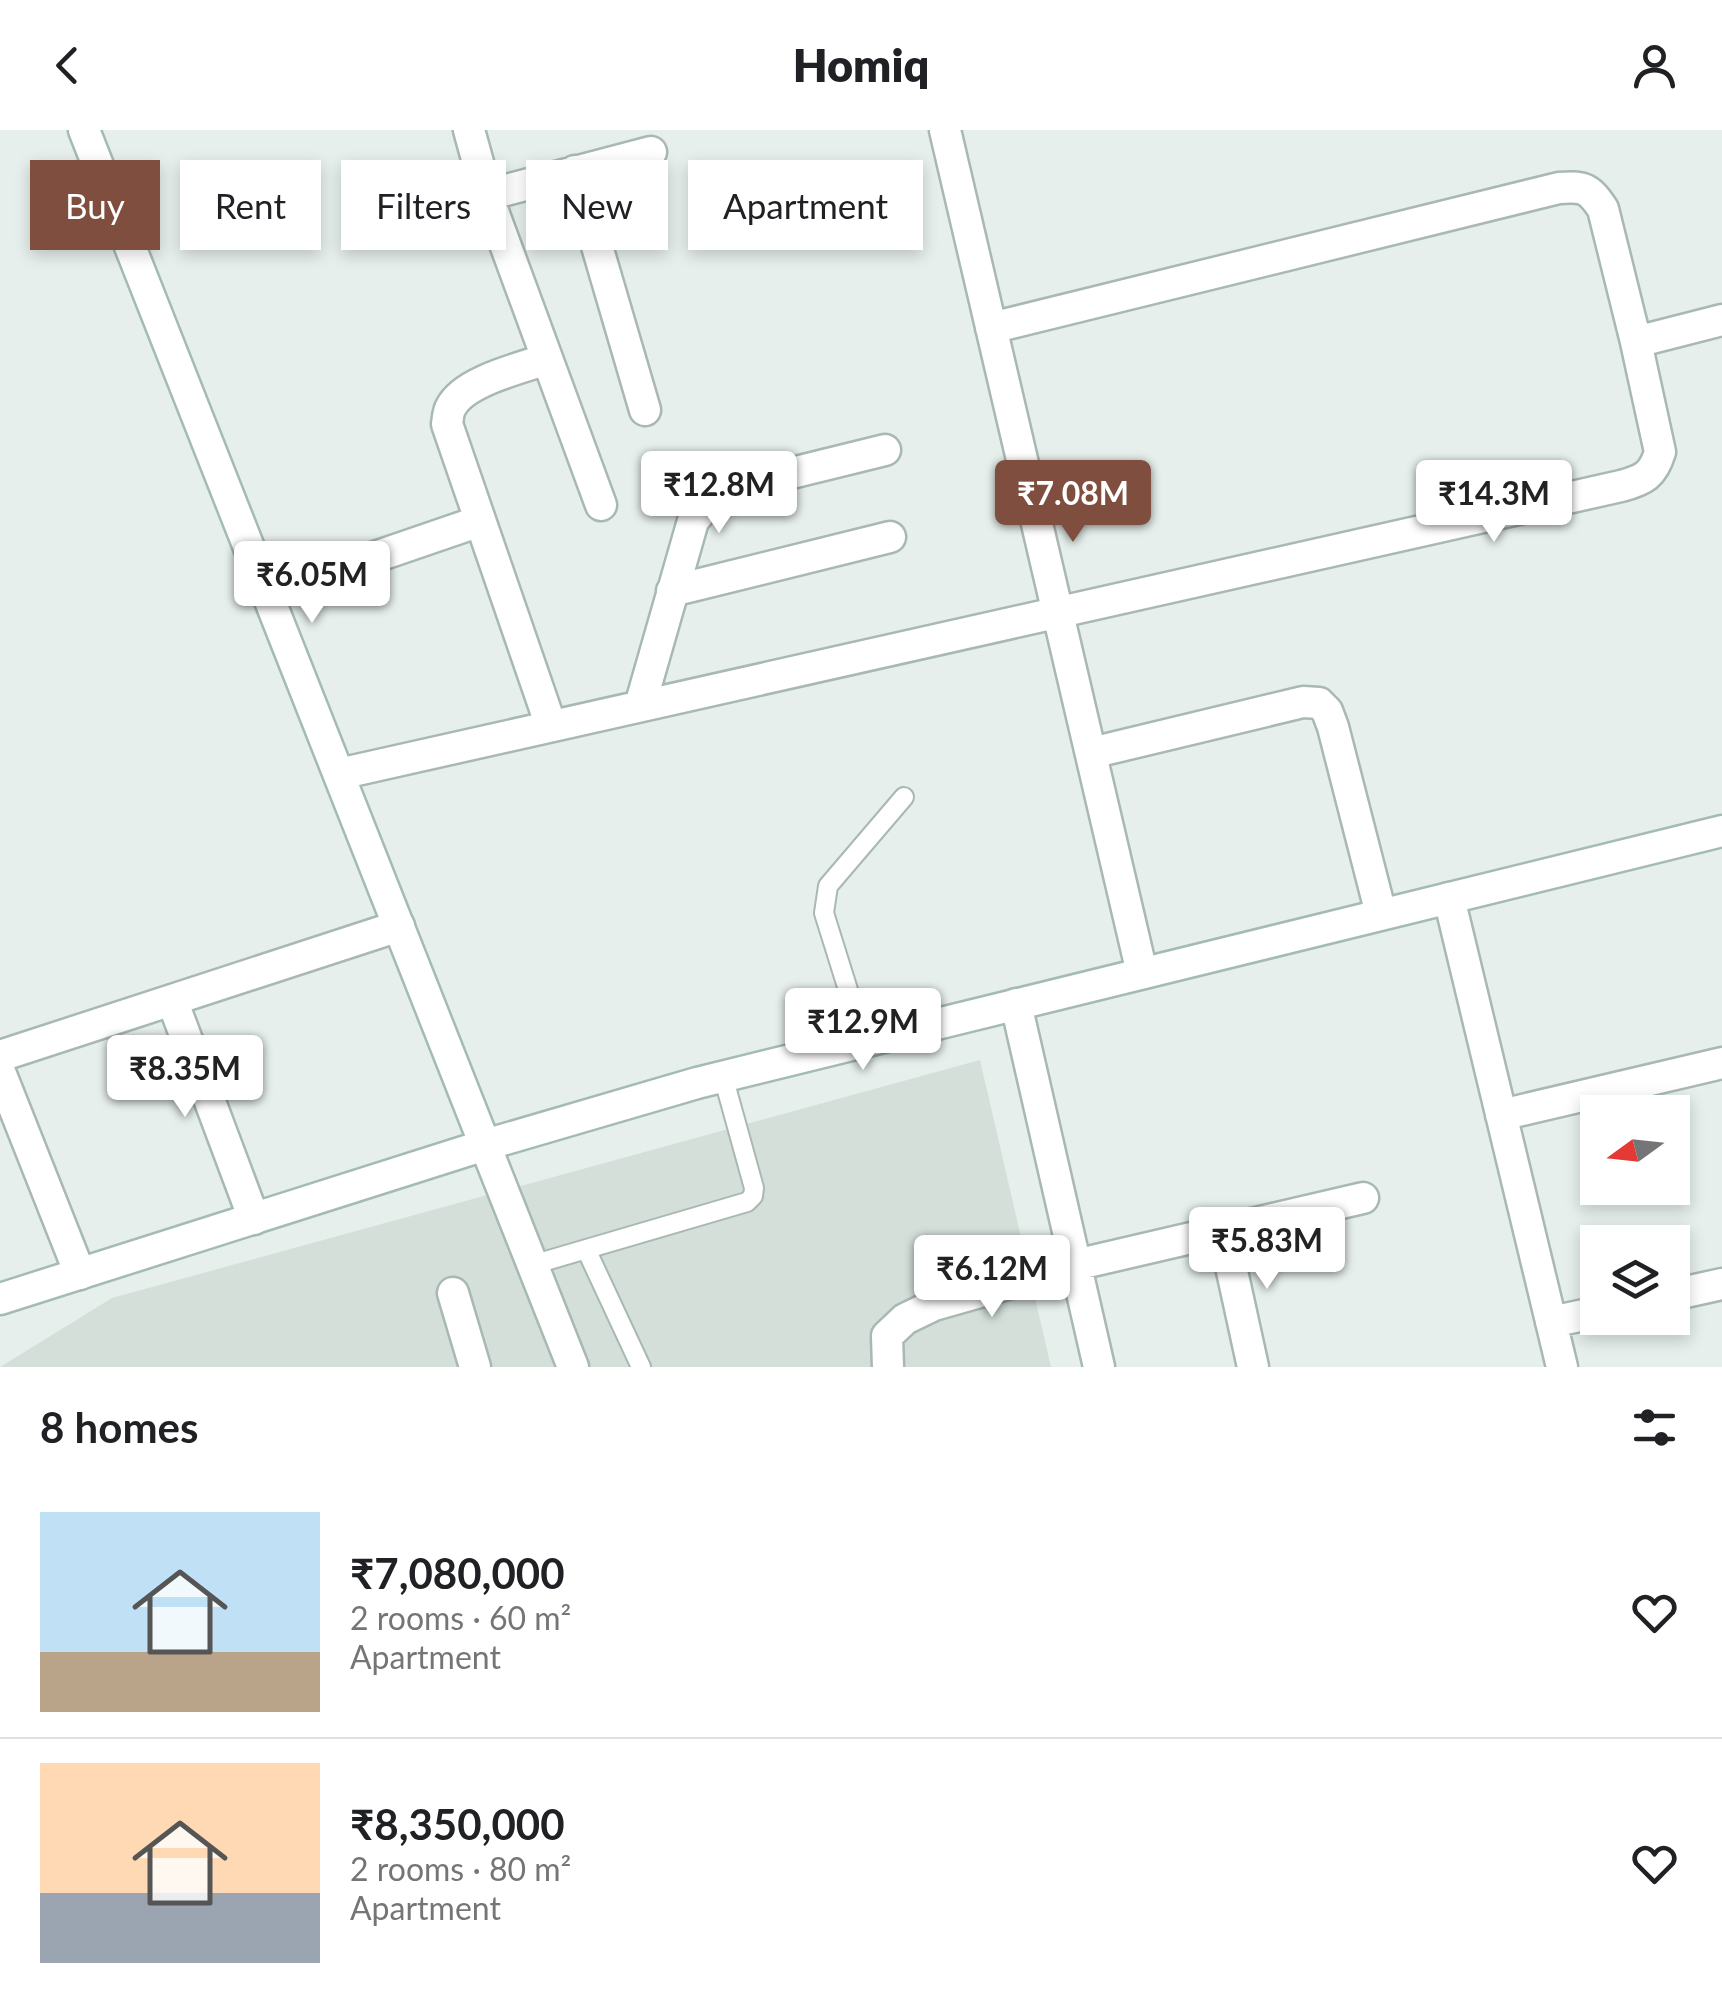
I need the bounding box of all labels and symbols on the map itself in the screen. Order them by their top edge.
pin: ₹12.8M [638,451,800,536]
pin: ₹7.08M [992,460,1154,545]
pin: ₹14.3M [1413,460,1575,545]
pin: ₹6.05M [231,541,393,626]
pin: ₹12.9M [782,988,944,1073]
pin: ₹8.35M [104,1035,266,1120]
north arrow [1580,1095,1690,1205]
pin: ₹5.83M [1186,1207,1348,1292]
pin: ₹6.12M [911,1235,1073,1320]

